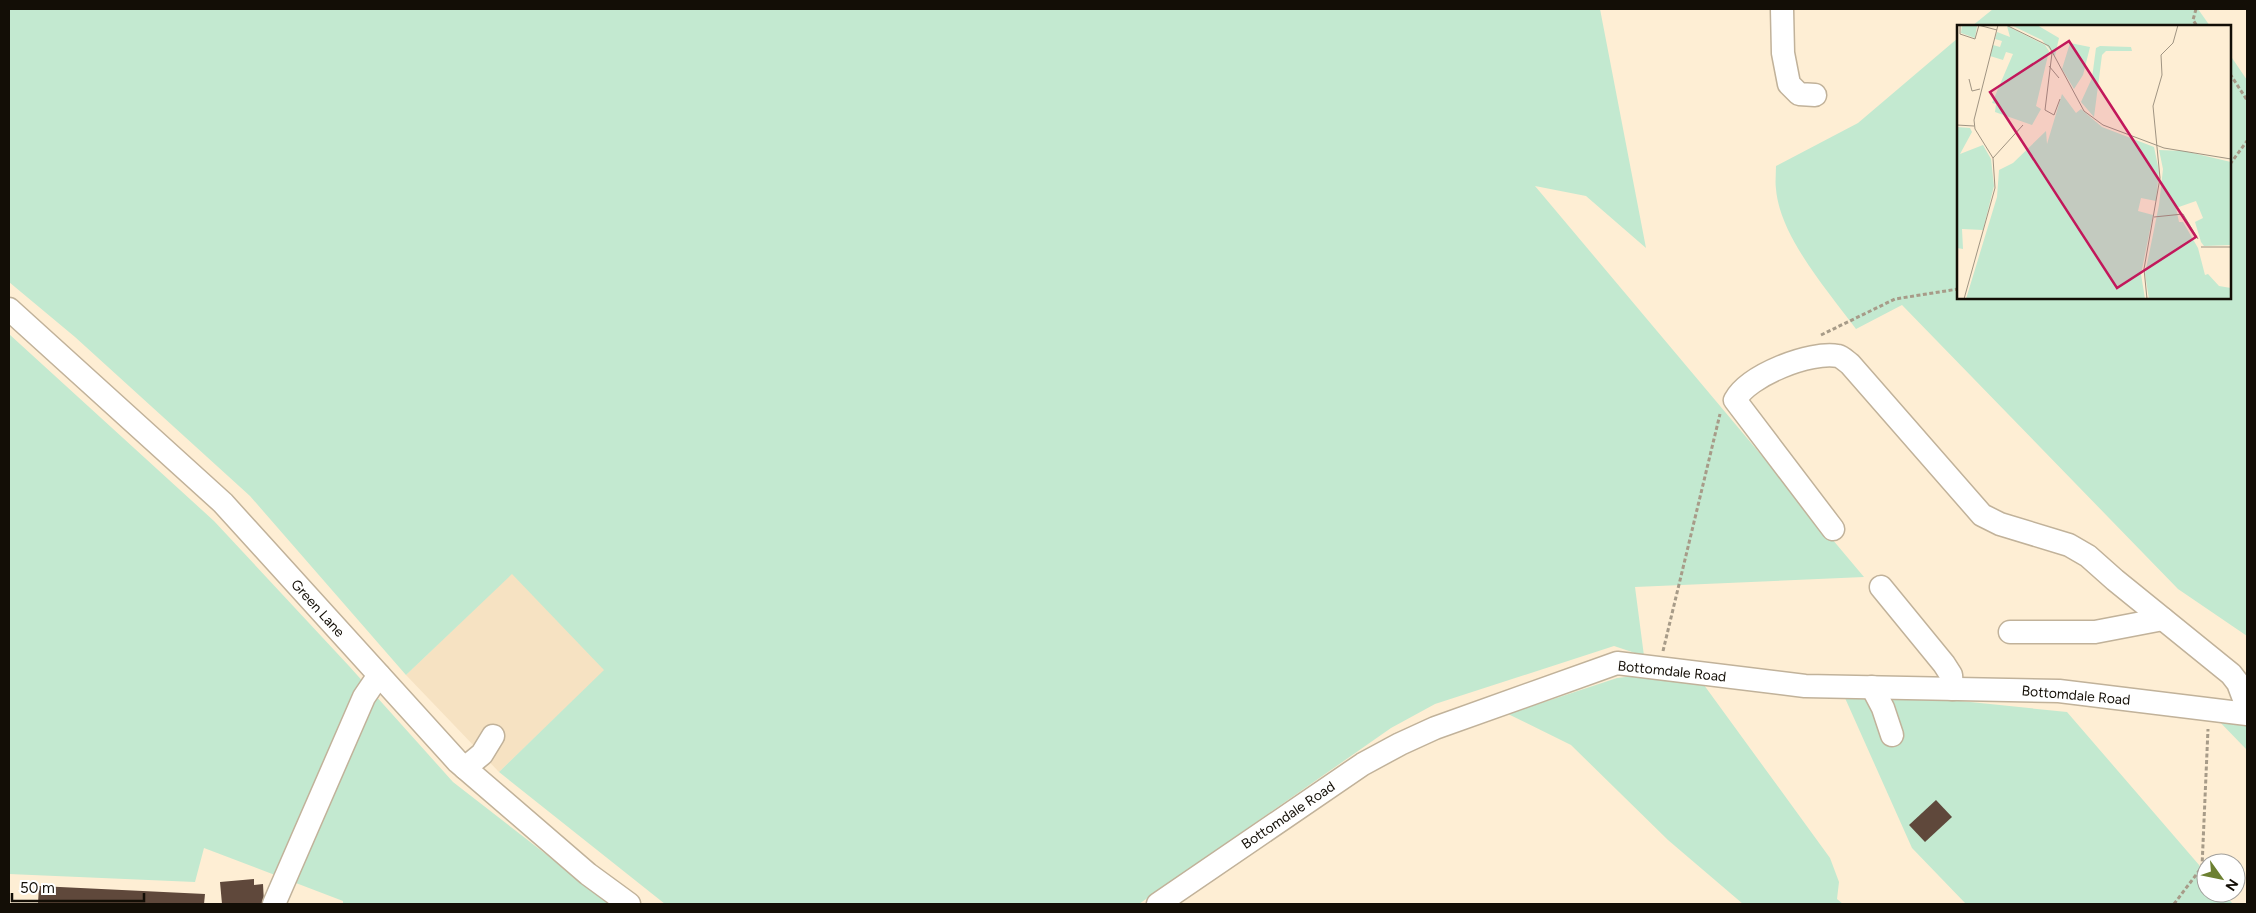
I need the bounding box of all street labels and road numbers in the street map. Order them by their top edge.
street label: Green Lane [287,576,348,641]
street label: Bottomdale Road [1617,657,1727,686]
street label: Bottomdale Road [2021,682,2131,709]
street label: Bottomdale Road [1238,778,1338,853]

